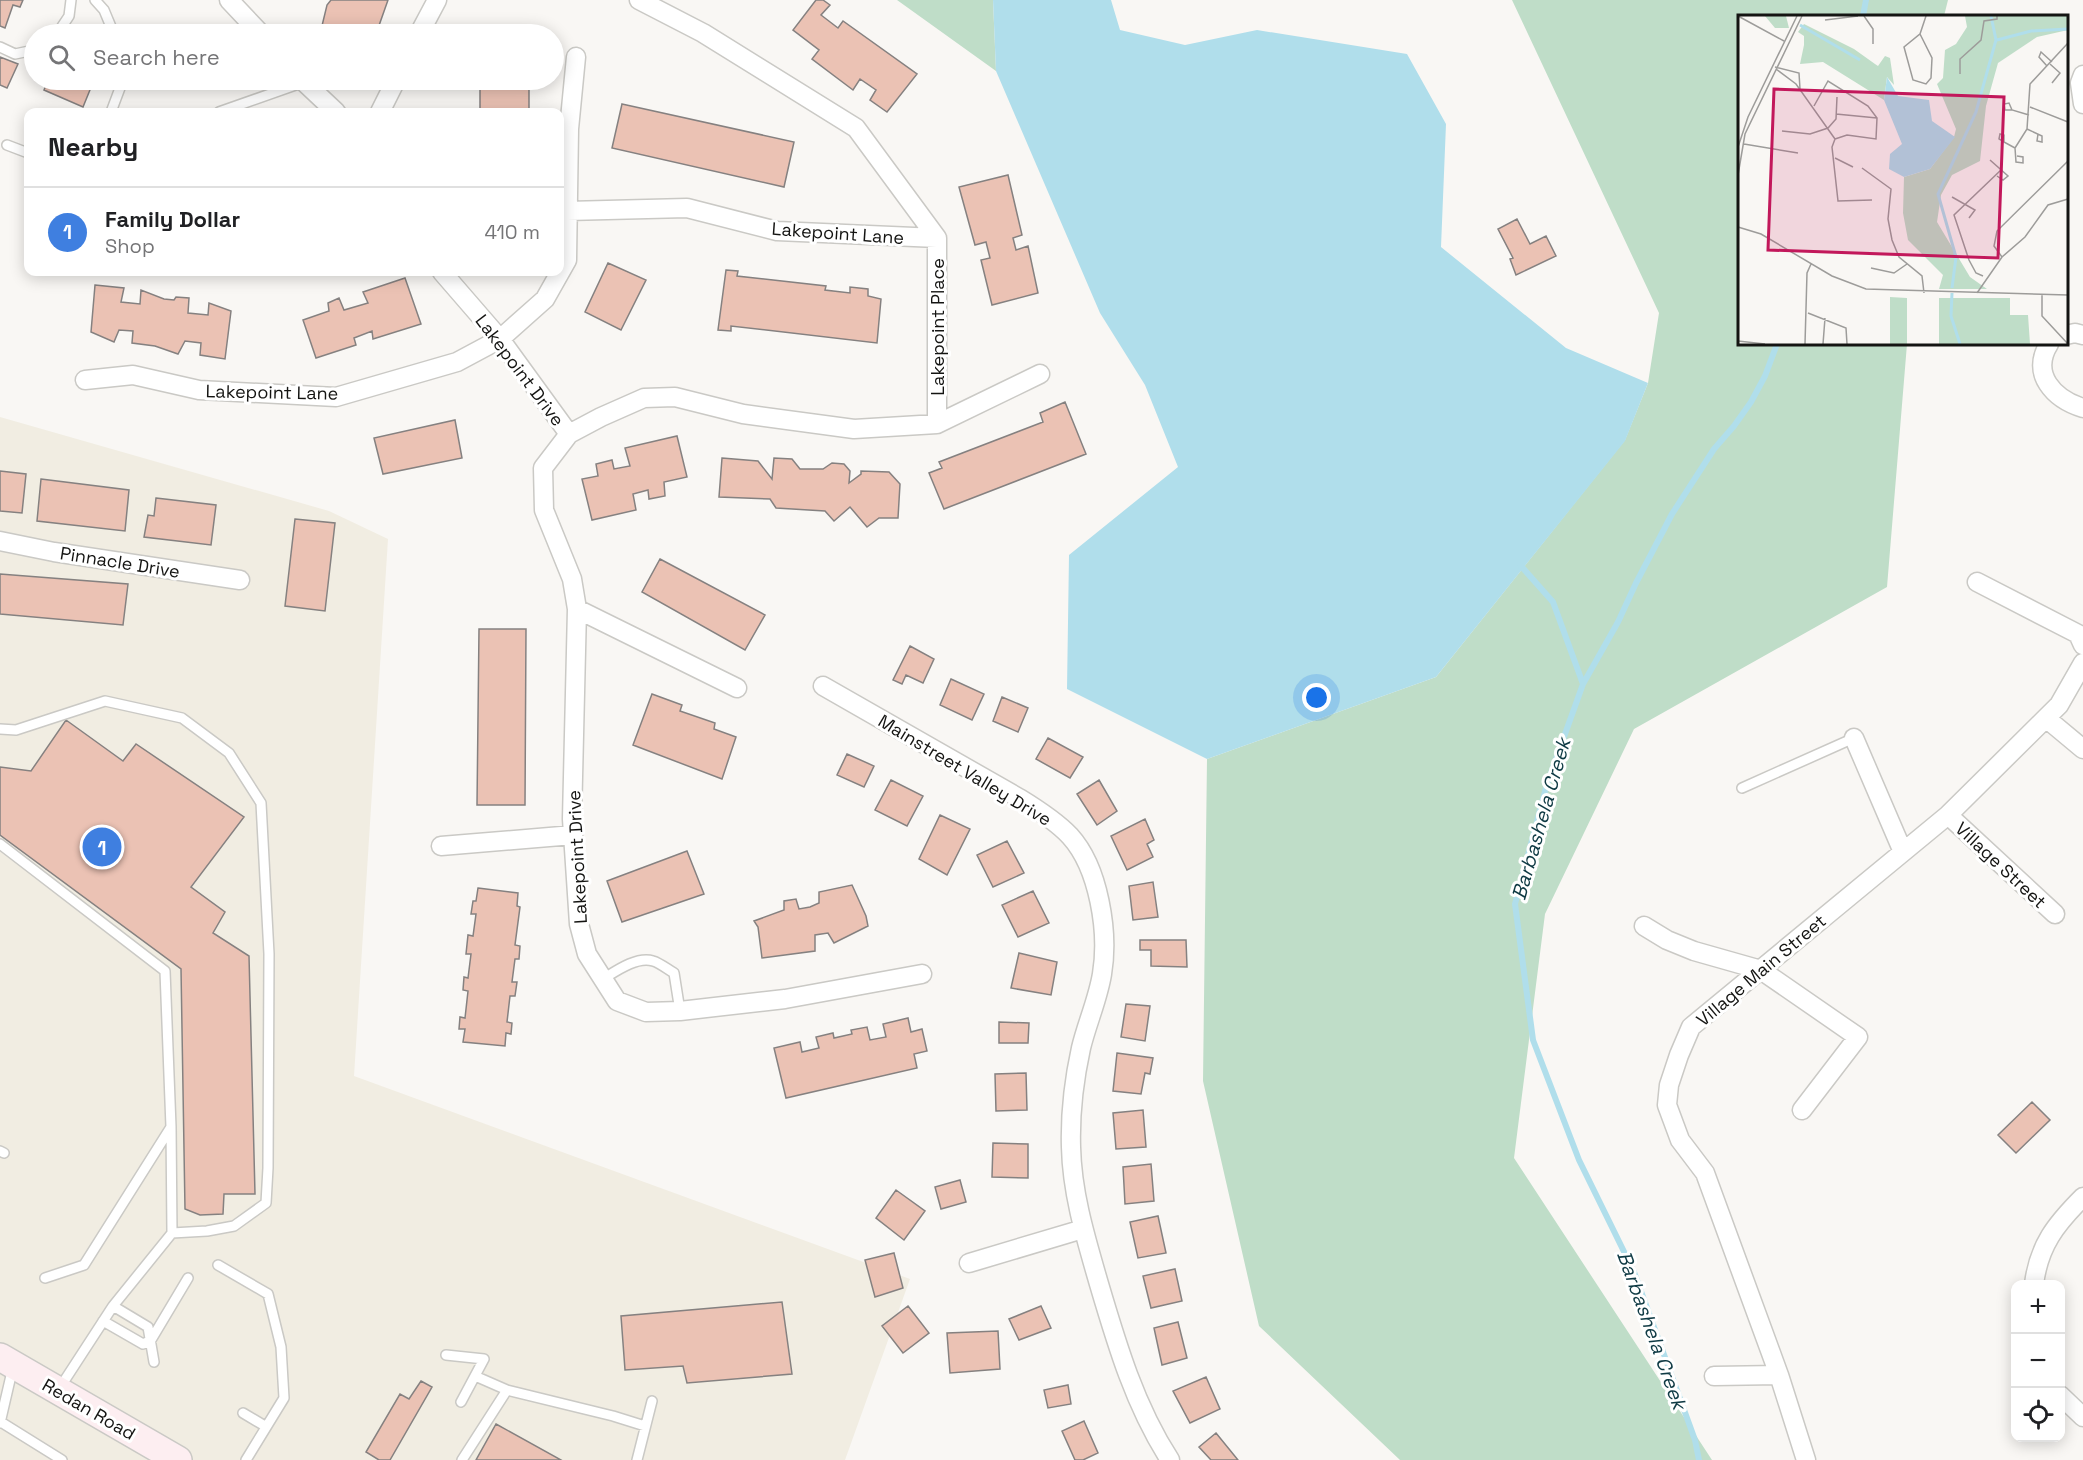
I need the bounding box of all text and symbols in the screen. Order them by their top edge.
inset map [1738,15,2068,345]
search box [24,24,564,90]
icon: search [45,41,78,74]
text: Search here [93,43,220,71]
text: Nearby [48,130,138,164]
text: Family Dollar [105,205,240,233]
street label: Lakepoint Lane [771,217,905,249]
text: 1 [63,219,72,245]
text: 410 m [484,219,540,245]
text: Shop [105,233,155,259]
street label: Lakepoint Place [926,258,949,396]
street label: Lakepoint Drive [470,310,570,430]
street label: Lakepoint Lane [205,379,339,405]
street label: Pinnacle Drive [58,541,182,583]
your location [1302,683,1331,712]
street label: Mainstreet Valley Drive [874,709,1056,831]
water label: Barbashela Creek [1505,733,1577,903]
street label: Lakepoint Drive [562,789,592,925]
street label: Village Street [1951,817,2051,913]
pin: 1 [82,824,122,870]
street label: Village Main Street [1691,909,1831,1031]
water label: Barbashela Creek [1611,1247,1694,1415]
map controls [2011,1280,2065,1442]
button: + [2011,1280,2065,1334]
button: − [2011,1334,2065,1388]
street label: Redan Road [38,1373,140,1445]
button: locate [2011,1388,2065,1442]

